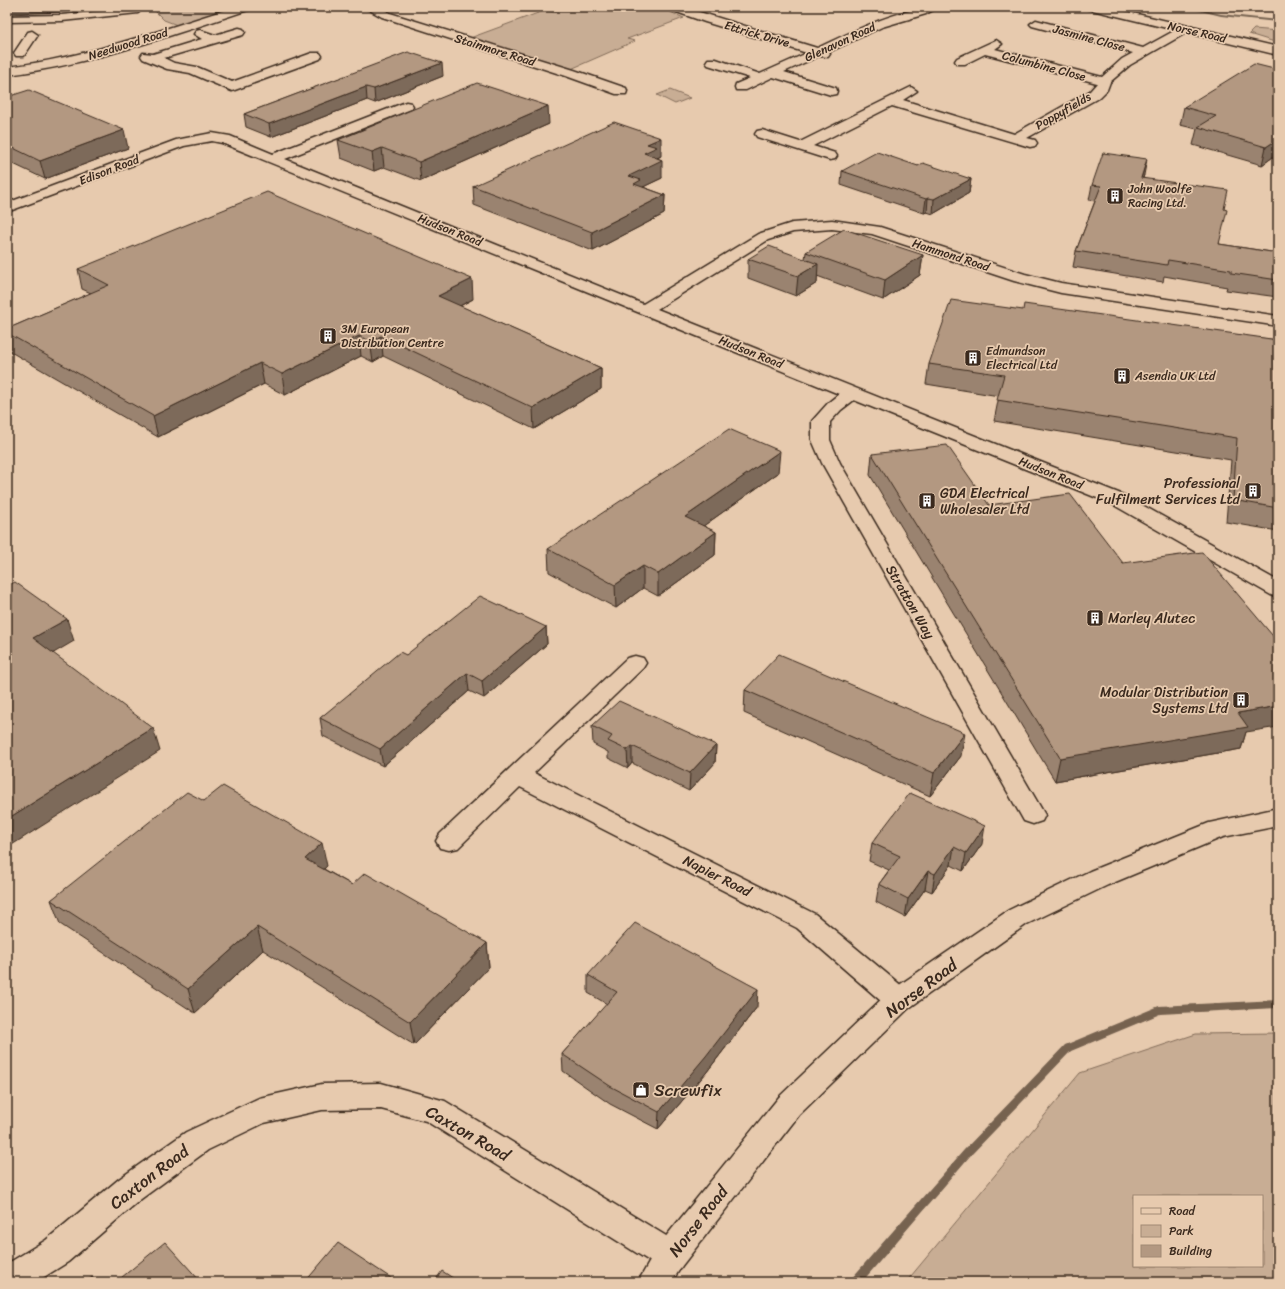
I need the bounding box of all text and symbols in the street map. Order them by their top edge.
street label: Ettrick Drive [722,14,792,54]
street label: Norse Road [1165,15,1229,50]
street label: Glenavon Road [801,16,880,68]
street label: Jasmine Close [1050,18,1128,58]
street label: Needwood Road [85,21,172,67]
street label: Stainmore Road [452,27,539,73]
street label: Columbine Close [1000,44,1089,88]
street label: Poppyfields [1031,86,1095,136]
street label: Edison Road [76,148,144,192]
place label: John Woolfe Racing Ltd. [1127,178,1192,214]
building icon: John Woolfe Racing Ltd. [1105,186,1125,206]
street label: Hudson Road [414,207,487,254]
street label: Hammond Road [909,232,993,278]
place label: 3M European Distribution Centre [341,318,444,354]
building icon: 3M European Distribution Centre [318,326,338,346]
street label: Hudson Road [715,329,788,376]
place label: Edmundson Electrical Ltd [986,340,1058,376]
building icon: Edmundson Electrical Ltd [963,348,983,368]
place label: Asendia UK Ltd [1134,365,1216,387]
building icon: Asendia UK Ltd [1112,366,1132,386]
street label: Hudson Road [1015,450,1088,497]
place label: Professional Fulfilment Services Ltd [1096,471,1242,512]
place label: GDA Electrical Wholesaler Ltd [940,481,1031,522]
building icon: Professional Fulfilment Services Ltd [1243,481,1263,501]
building icon: GDA Electrical Wholesaler Ltd [917,491,937,511]
street label: Stratton Way [879,560,942,645]
place label: Marley Alutec [1108,606,1195,631]
building icon: Marley Alutec [1085,608,1105,628]
place label: Modular Distribution Systems Ltd [1100,680,1230,721]
building icon: Modular Distribution Systems Ltd [1231,690,1251,710]
street label: Napier Road [678,848,757,905]
street label: Norse Road [878,950,965,1025]
place label: Screwfix [654,1075,722,1105]
shop icon: Screwfix [631,1080,651,1100]
street label: Caxton Road [420,1097,517,1170]
street label: Caxton Road [103,1136,196,1217]
street label: Norse Road [660,1178,737,1264]
legend [1133,1195,1263,1267]
text: Road [1169,1200,1196,1222]
text: Park [1169,1220,1194,1242]
text: Building [1169,1240,1212,1262]

